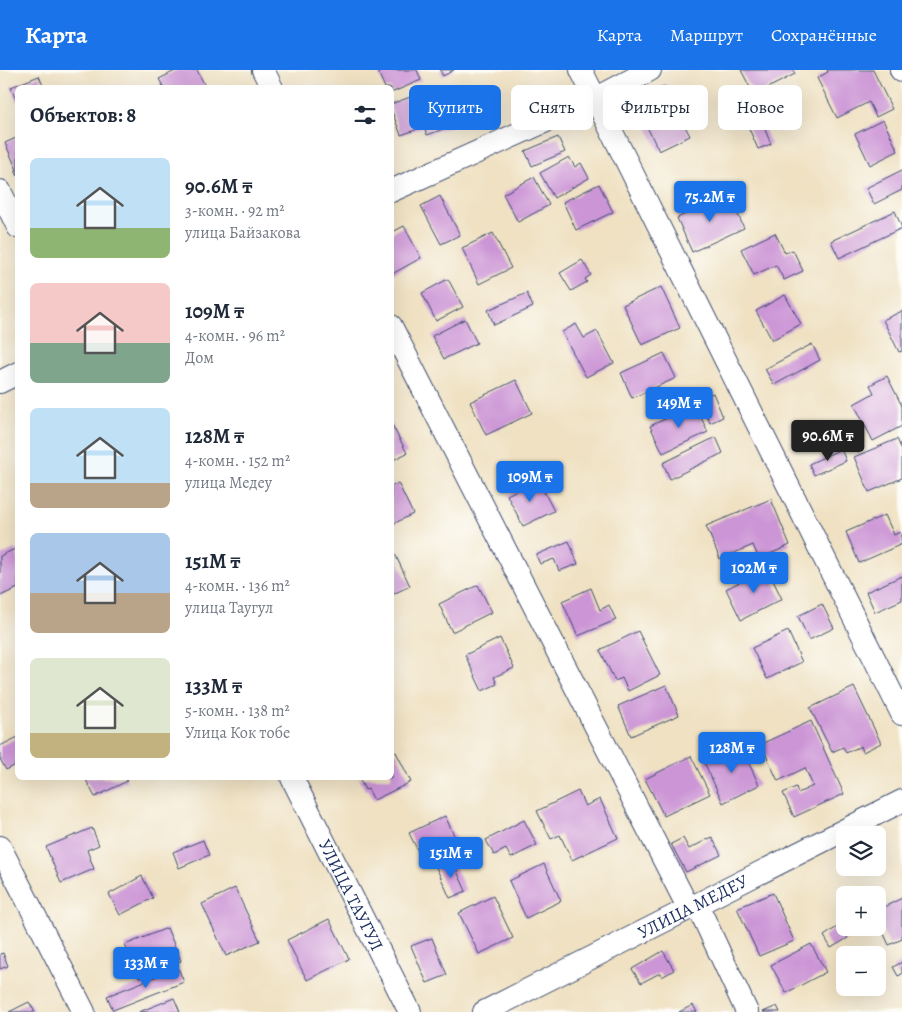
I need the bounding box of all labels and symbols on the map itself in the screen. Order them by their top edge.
pin: 75.2M ₸ [664,180,756,223]
pin: 149M ₸ [638,386,720,429]
pin: 90.6M ₸ [782,420,874,462]
pin: 109M ₸ [489,460,571,503]
pin: 102M ₸ [713,552,795,594]
pin: 128M ₸ [691,732,773,774]
street label: УЛИЦА ТАУГУЛ [313,835,389,955]
pin: 151M ₸ [410,836,492,879]
street label: УЛИЦА МЕДЕУ [634,868,753,944]
pin: 133M ₸ [105,946,187,989]

